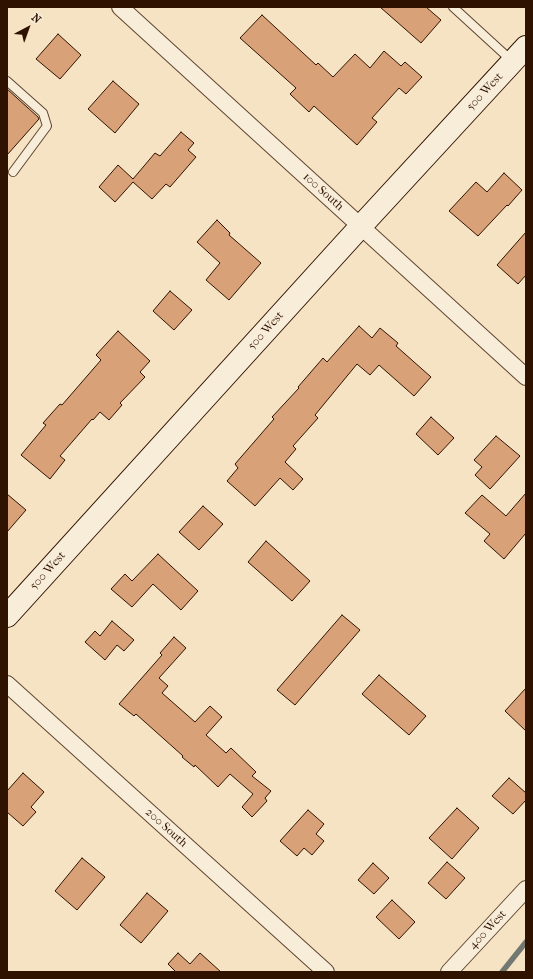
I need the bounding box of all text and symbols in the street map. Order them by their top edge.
north arrow [8,8,48,48]
text: N [29,11,44,26]
street label: 500 West [464,70,506,114]
street label: 100 South [300,170,346,214]
street label: 500 West [245,309,287,353]
street label: 500 West [27,549,69,593]
street label: 200 South [142,805,190,851]
street label: 400 West [466,907,510,953]

